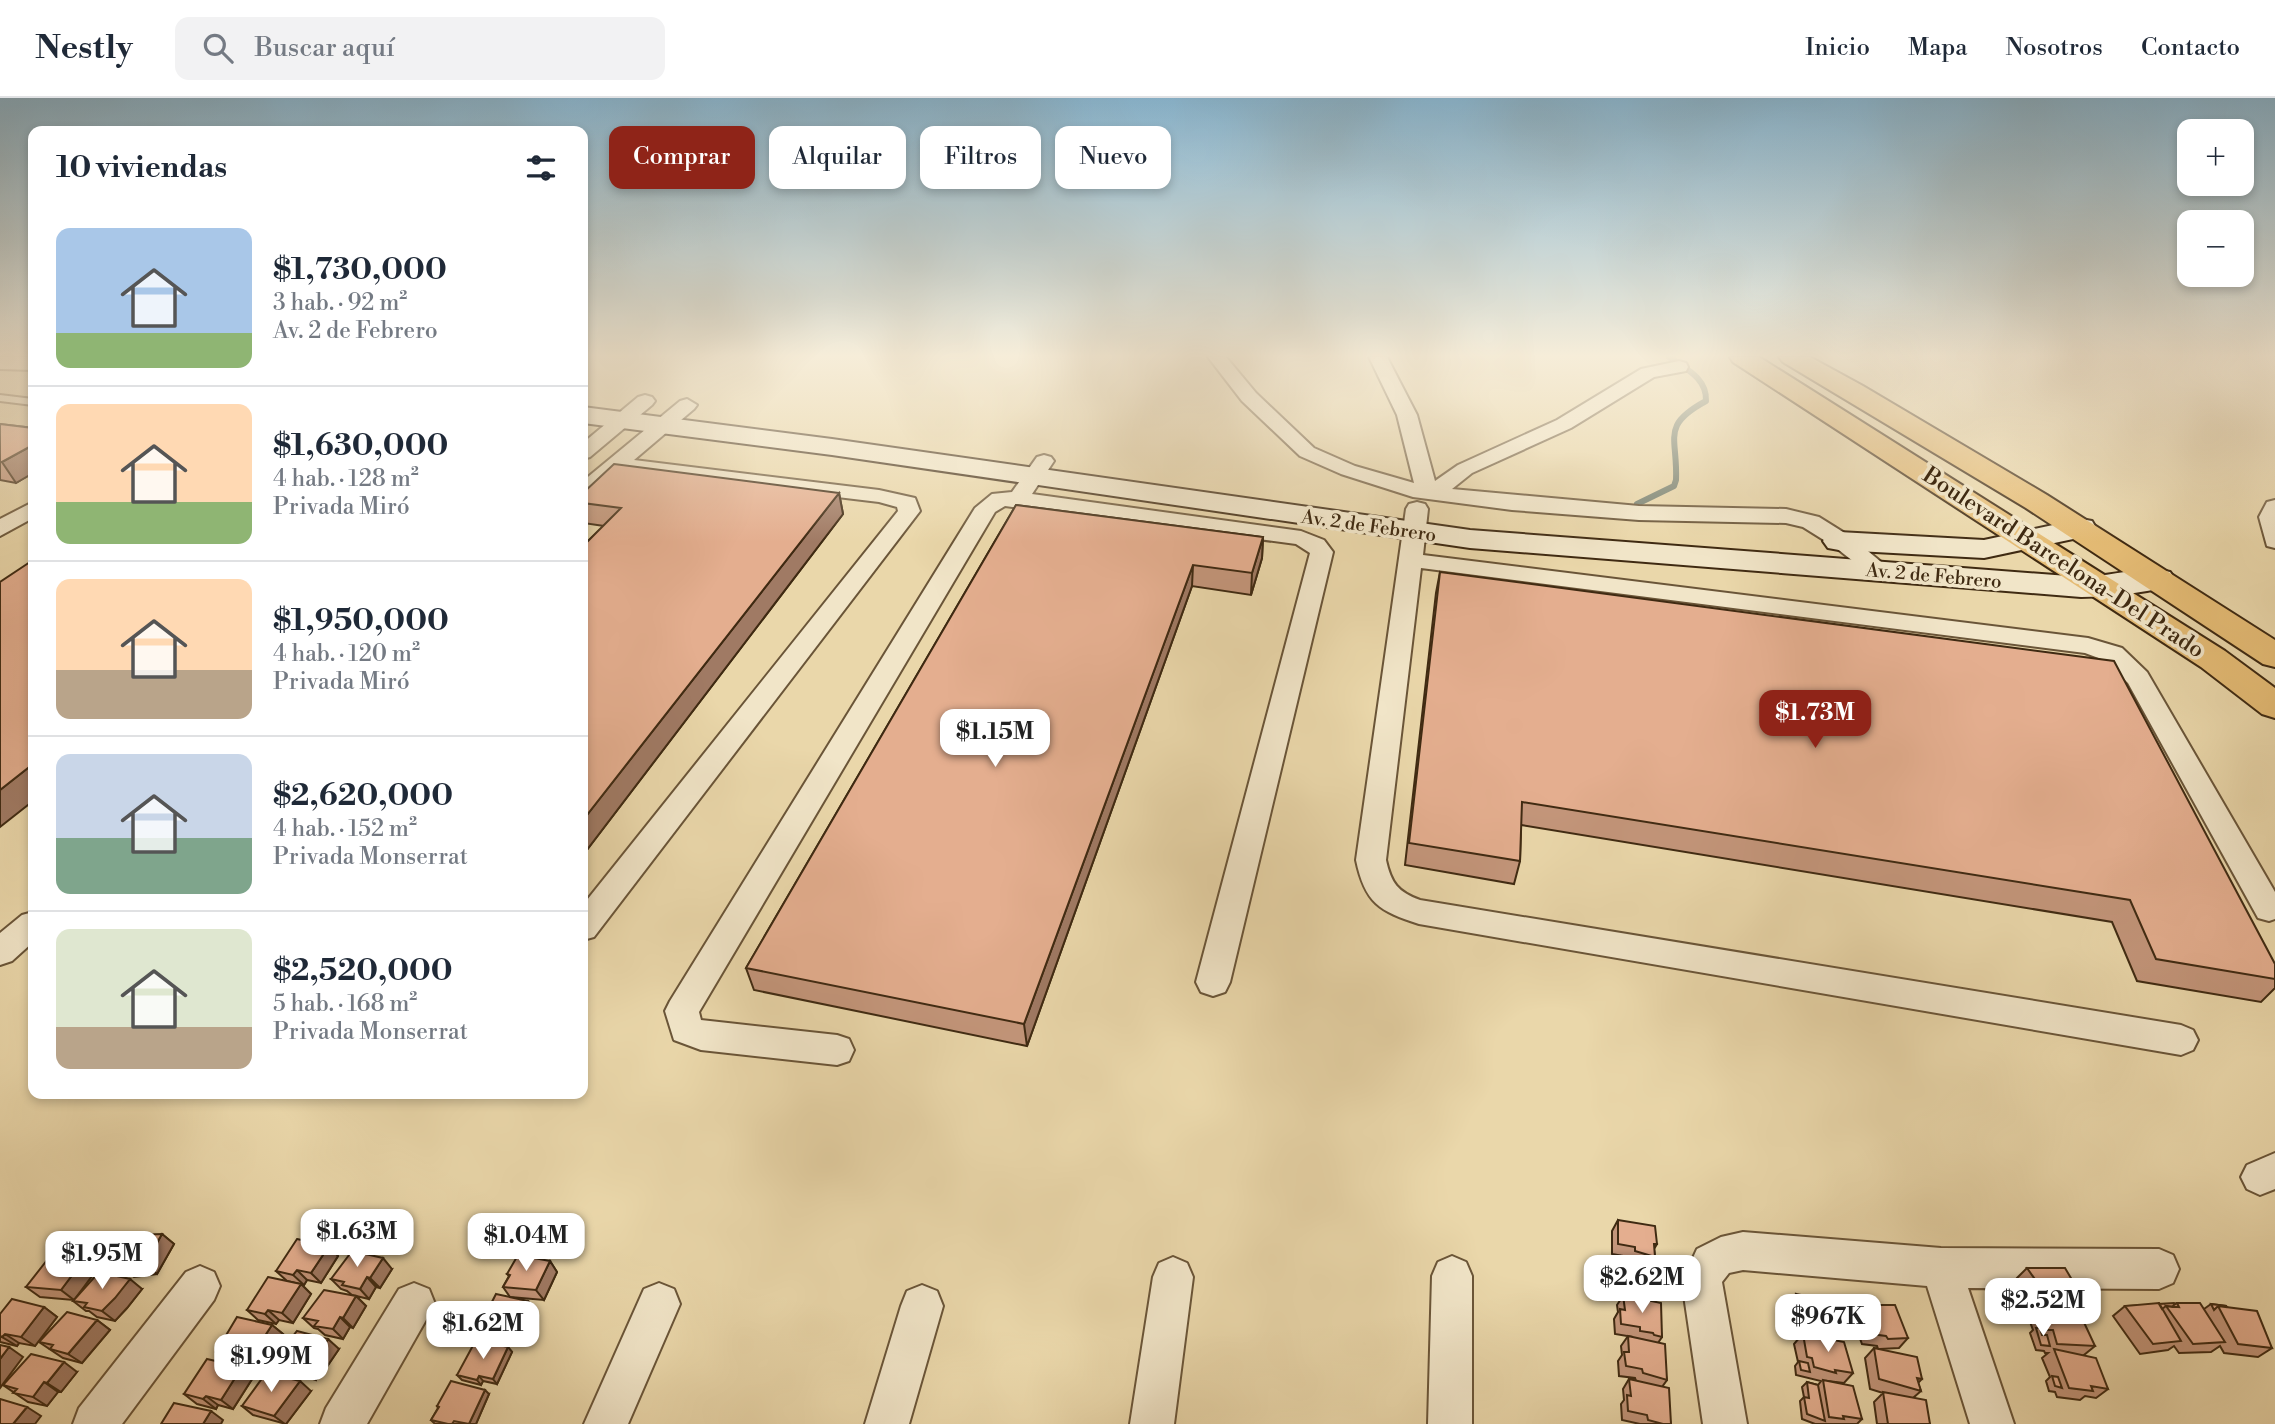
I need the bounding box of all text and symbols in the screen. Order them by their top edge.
search box [175,17,665,80]
text: Nestly [35,28,133,69]
icon: search [199,29,237,67]
text: Buscar aquí [255,32,395,64]
text: Inicio [1805,33,1870,63]
text: Mapa [1908,33,1967,63]
text: Nosotros [2005,33,2103,63]
text: Contacto [2141,33,2240,63]
map controls [2177,119,2254,287]
button: + [2177,119,2254,196]
chip: Comprar [609,126,755,189]
chip: Alquilar [769,126,906,189]
chip: Filtros [920,126,1041,189]
chip: Nuevo [1055,126,1171,189]
text: 10 viviendas [56,149,227,187]
icon: filters [522,149,560,187]
button: − [2177,210,2254,287]
text: $1,730,000 [273,251,447,289]
icon: home [112,256,196,340]
text: 3 hab. · 92 m² [273,289,407,317]
text: Av. 2 de Febrero [273,317,438,345]
text: $1,630,000 [273,427,448,465]
icon: home [112,432,196,516]
street label: Boulevard Barcelona-Del Prado [1917,461,2210,665]
text: 4 hab. · 128 m² [273,465,419,493]
text: Privada Miró [273,493,410,521]
street label: Av. 2 de Febrero [1299,504,1438,547]
street label: Av. 2 de Febrero [1864,558,2003,594]
text: $1,950,000 [273,602,449,640]
icon: home [112,607,196,691]
text: 4 hab. · 120 m² [273,640,420,668]
text: Privada Miró [273,668,410,696]
pin: $1.73M [1758,690,1872,750]
text: $1.73M [1775,699,1855,727]
pin: $1.15M [938,710,1052,769]
text: $1.15M [956,718,1034,746]
text: $2,620,000 [273,777,453,815]
icon: home [112,782,196,866]
text: 4 hab. · 152 m² [273,815,417,843]
text: Privada Monserrat [273,843,468,871]
text: $2,520,000 [273,952,453,990]
icon: home [112,957,196,1041]
text: 5 hab. · 168 m² [273,990,417,1018]
text: Privada Monserrat [273,1018,468,1046]
pin: $1.63M [300,1210,414,1269]
pin: $1.04M [469,1214,583,1273]
text: $1.63M [317,1218,397,1246]
text: $1.04M [484,1222,568,1250]
pin: $1.95M [45,1232,159,1291]
text: $1.95M [61,1240,143,1268]
pin: $2.62M [1585,1256,1699,1315]
text: $2.62M [1600,1264,1684,1292]
pin: $2.52M [1986,1278,2100,1338]
text: $2.52M [2001,1287,2085,1315]
pin: $967K [1779,1294,1877,1354]
pin: $1.62M [426,1302,540,1361]
text: $967K [1791,1303,1865,1331]
text: $1.62M [442,1310,524,1338]
pin: $1.99M [214,1334,328,1394]
text: $1.99M [230,1343,312,1371]

